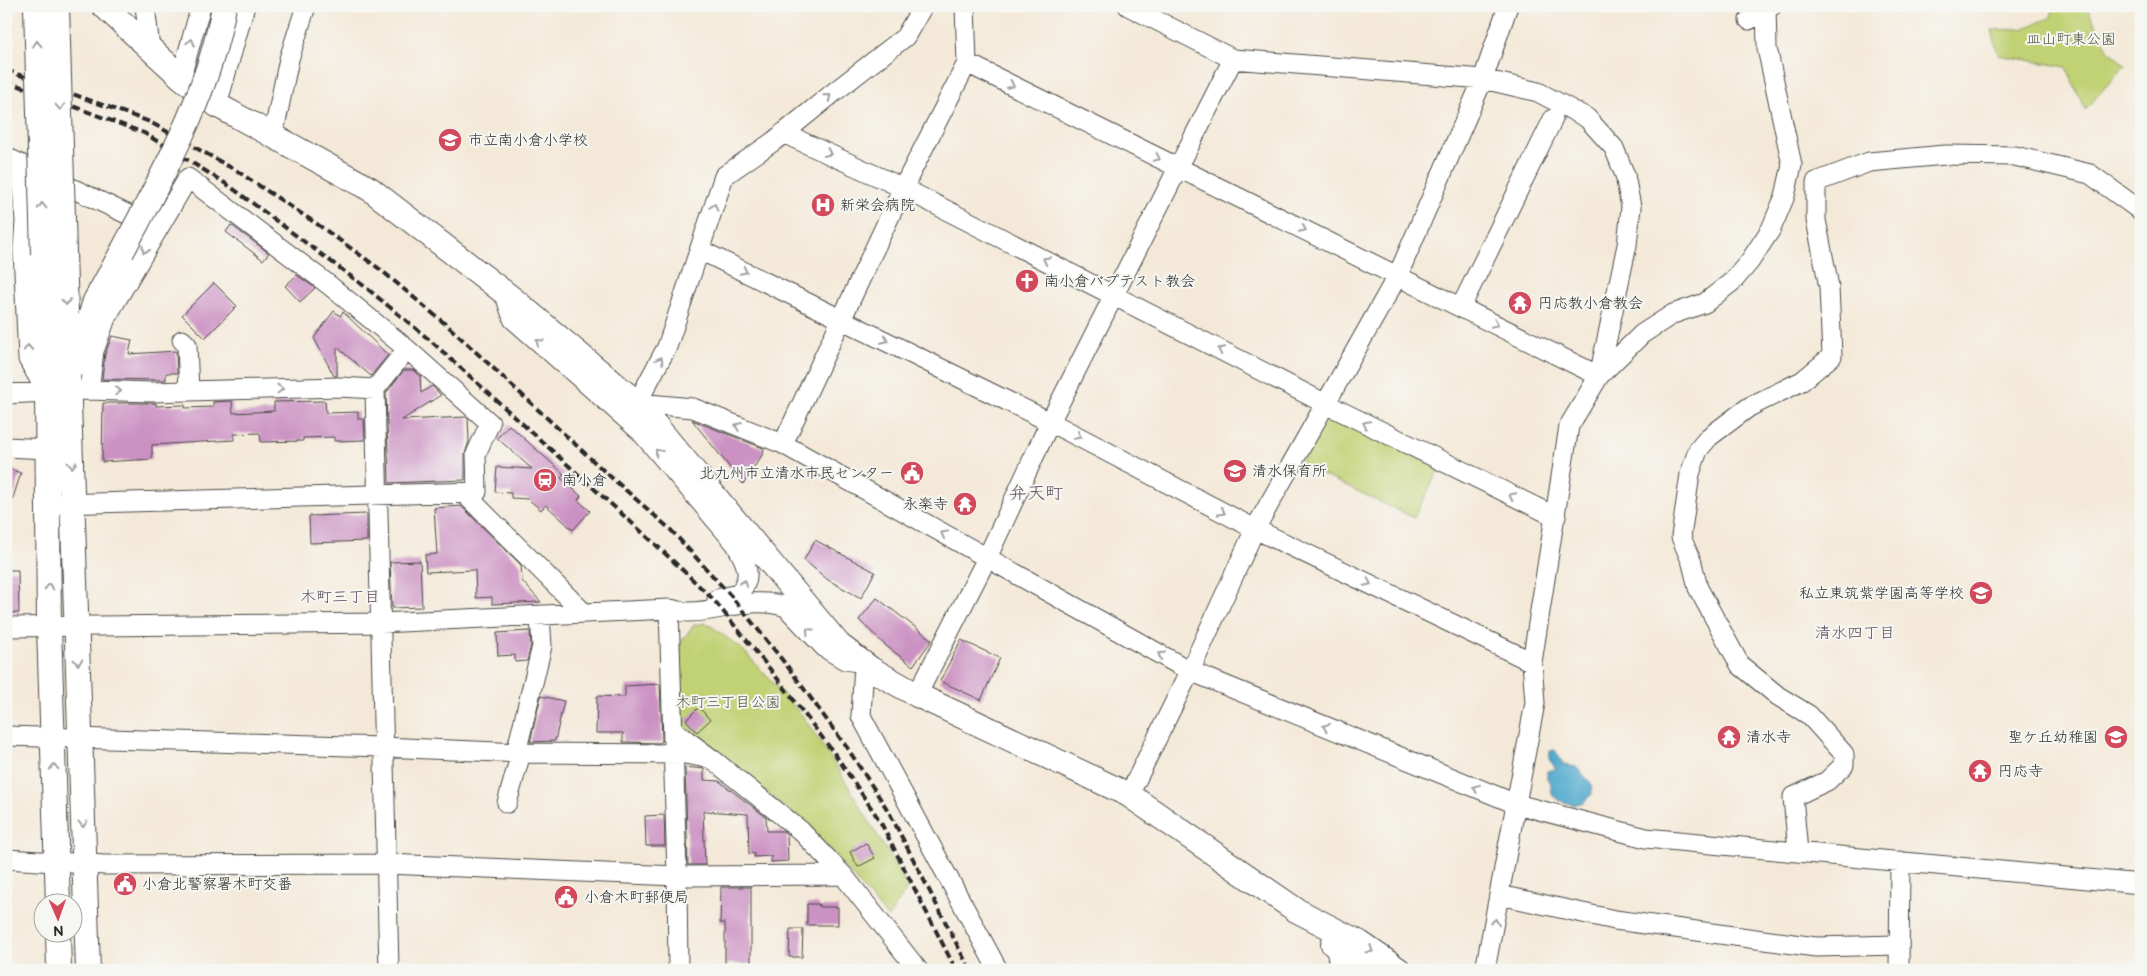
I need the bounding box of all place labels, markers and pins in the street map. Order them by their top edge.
school or university icon: 市立南小倉小学校 [437,127,463,153]
place label: 市立南小倉小学校 [468,131,588,150]
hospital icon: 新栄会病院 [810,192,836,218]
place label: 新栄会病院 [840,196,915,215]
church icon: 南小倉バプテスト教会 [1014,268,1040,294]
place label: 南小倉バプテスト教会 [1044,272,1195,291]
temple icon: 円応教小倉教会 [1507,290,1533,316]
place label: 円応教小倉教会 [1538,294,1643,313]
school or university icon: 清水保育所 [1222,458,1248,484]
public building icon: 北九州市立清水市民センター [899,460,925,486]
place label: 清水保育所 [1252,462,1327,481]
place label: 北九州市立清水市民センター [700,464,894,483]
station icon: 南小倉 [532,467,558,493]
place label: 南小倉 [562,471,607,490]
temple icon: 永楽寺 [952,491,978,517]
place label: 永楽寺 [903,495,948,514]
school or university icon: 私立東筑紫学園高等学校 [1968,580,1994,606]
place label: 私立東筑紫学園高等学校 [1799,584,1964,603]
temple icon: 清水寺 [1716,724,1742,750]
school or university icon: 聖ケ丘幼稚園 [2103,724,2129,750]
place label: 清水寺 [1746,728,1791,747]
place label: 聖ケ丘幼稚園 [2008,728,2098,747]
temple icon: 円応寺 [1967,758,1993,784]
place label: 円応寺 [1998,762,2043,781]
public building icon: 小倉北警察署木町交番 [112,871,138,897]
place label: 小倉北警察署木町交番 [142,875,292,894]
public building icon: 小倉木町郵便局 [553,884,579,910]
place label: 小倉木町郵便局 [584,888,689,907]

